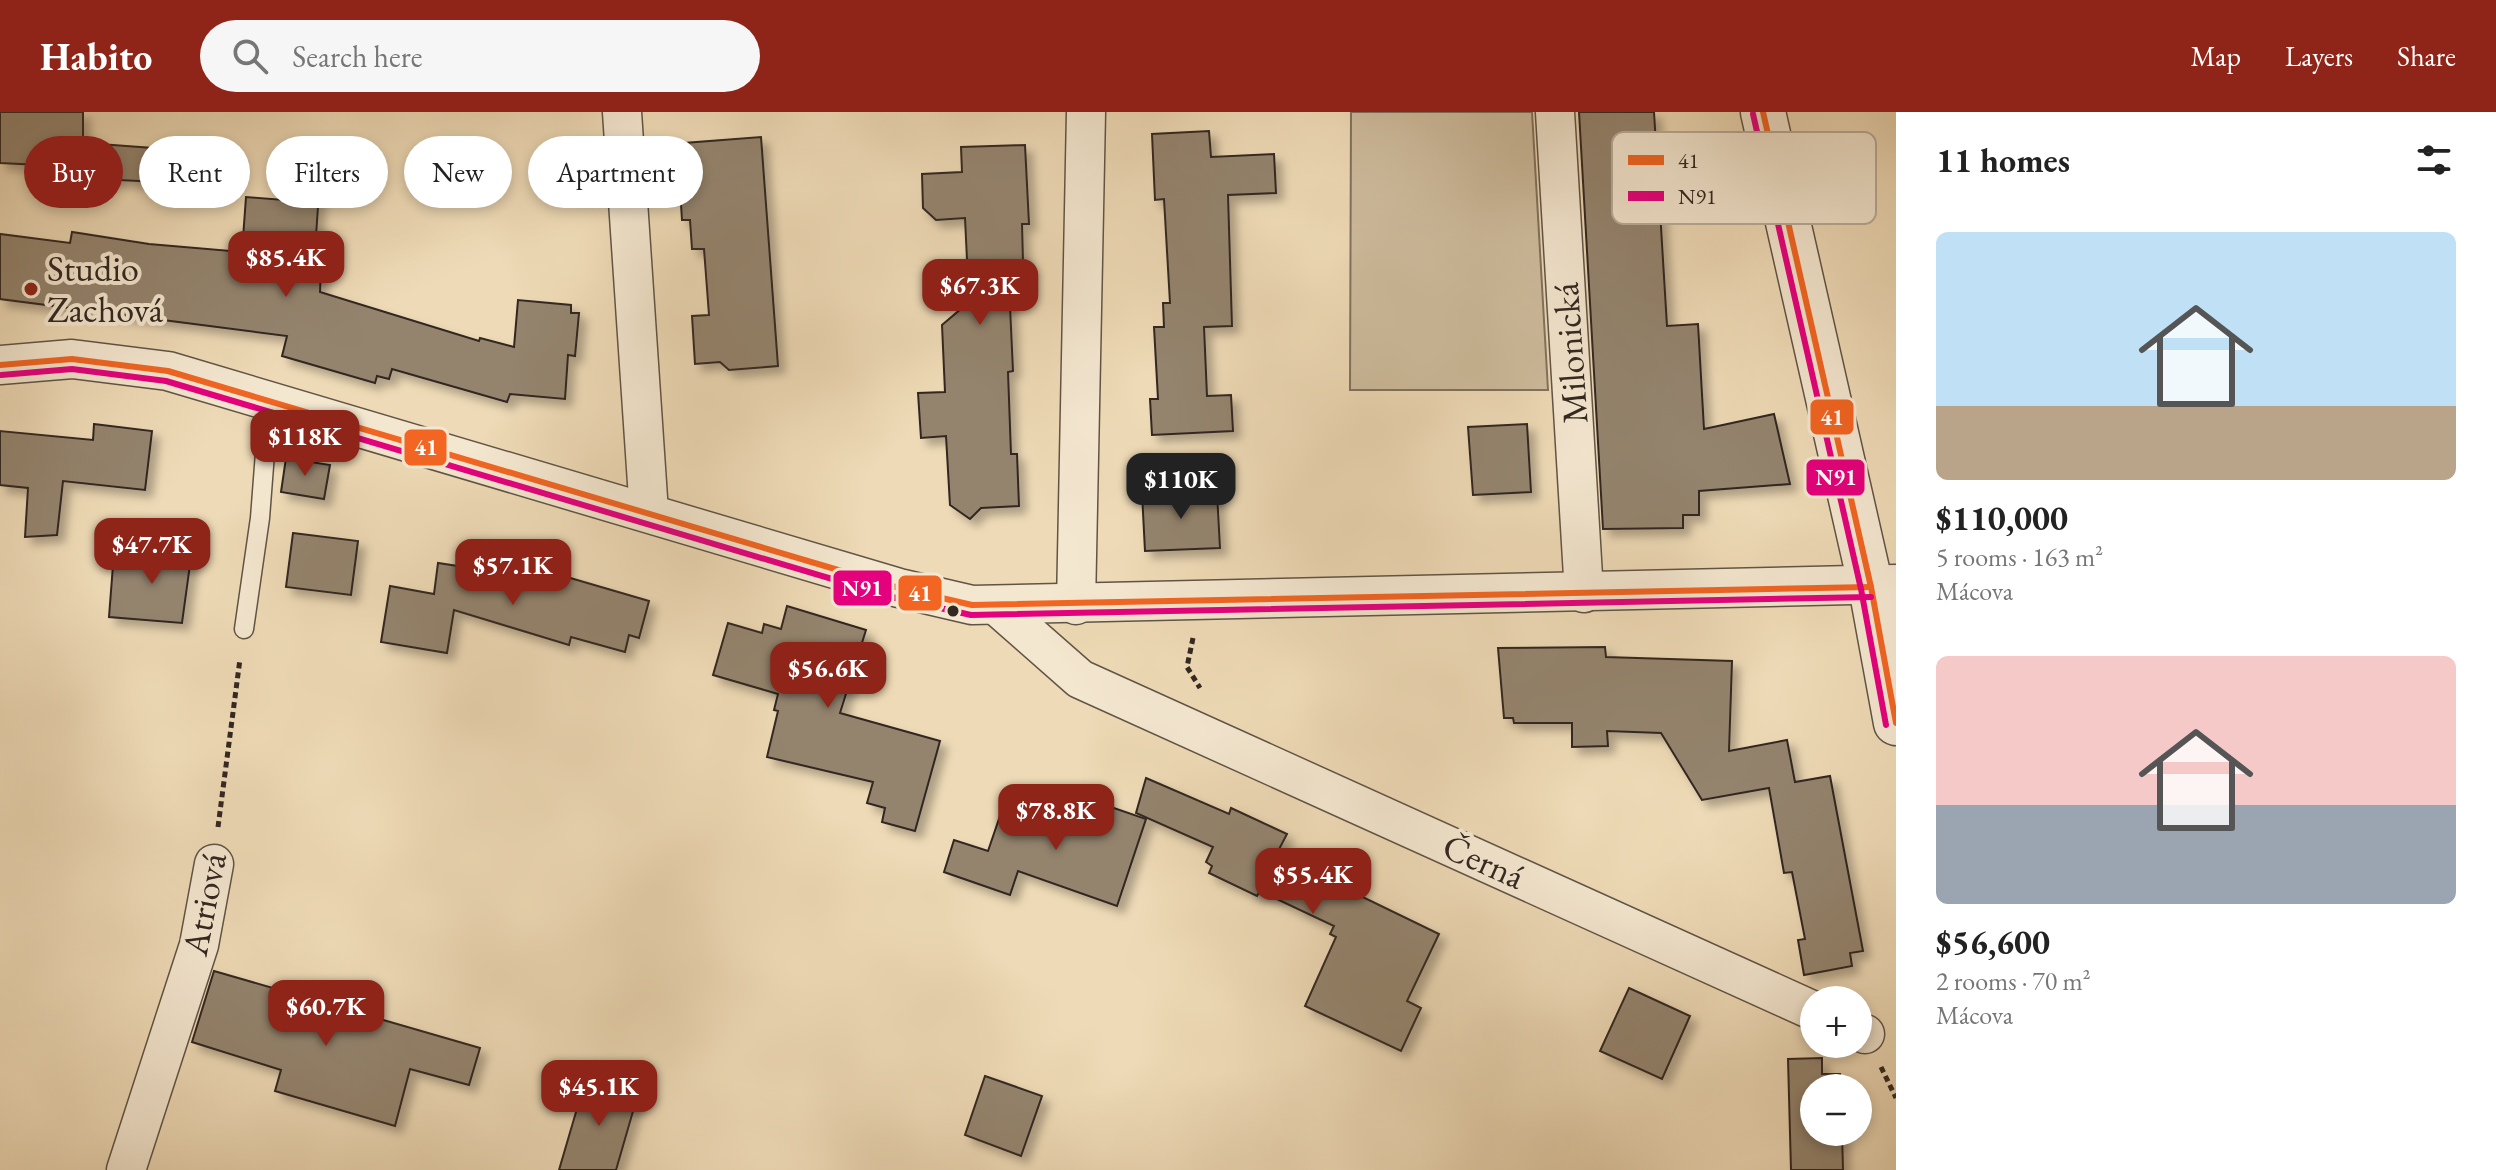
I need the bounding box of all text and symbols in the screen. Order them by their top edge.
search box [200,20,760,92]
text: Habito [40,32,152,81]
icon: search [228,34,272,78]
text: Search here [292,37,422,76]
text: Map [2191,38,2241,74]
text: Layers [2285,38,2353,74]
text: Share [2397,38,2456,74]
legend [1612,132,1876,224]
chip: Buy [24,136,123,208]
chip: Rent [139,136,250,208]
chip: Filters [266,136,388,208]
chip: New [404,136,512,208]
chip: Apartment [528,136,703,208]
text: 11 homes [1936,138,2070,182]
icon: filters [2412,138,2456,182]
text: 41 [1678,146,1699,175]
text: N91 [1678,182,1717,211]
pin: $85.4K [221,231,351,299]
text: $85.4K [246,240,326,274]
place label: Studio Zachová [47,245,164,333]
pin: $67.3K [915,259,1045,327]
text: $67.3K [940,268,1020,302]
marker: Studio Zachová [22,280,40,298]
street label: Milonická [1542,280,1598,425]
icon: home [2124,284,2268,428]
line badge: 41 [1809,398,1855,436]
text: 41 [1820,403,1844,432]
pin: $118K [249,410,361,478]
text: $118K [268,419,342,453]
line badge: 41 [403,428,448,467]
text: 41 [414,433,438,462]
pin: $110K [1125,453,1237,521]
line badge: N91 [1805,458,1866,497]
text: $110K [1144,462,1218,496]
text: N91 [1815,463,1857,492]
text: $110,000 [1936,496,2068,540]
pin: $47.7K [87,518,217,586]
text: $47.7K [112,527,192,561]
pin: $57.1K [448,539,578,607]
text: 5 rooms · 163 m² [1936,540,2103,574]
text: $57.1K [473,548,553,582]
line badge: N91 [832,569,893,607]
text: N91 [841,574,883,603]
line badge: 41 [897,574,943,612]
text: Mácova [1936,574,2013,608]
text: 41 [908,579,932,608]
unlabelled marker [945,603,961,619]
pin: $56.6K [763,642,893,710]
text: $56.6K [788,651,868,685]
icon: home [2124,708,2268,852]
pin: $78.8K [991,784,1121,852]
text: $78.8K [1016,793,1096,827]
street label: Černá [1436,822,1533,900]
street label: Atriová [171,848,237,960]
pin: $55.4K [1248,848,1378,916]
text: $55.4K [1273,857,1353,891]
text: $56,600 [1936,920,2050,964]
text: 2 rooms · 70 m² [1936,964,2091,998]
pin: $60.7K [261,980,391,1048]
map controls [1800,986,1872,1146]
button: + [1800,986,1872,1058]
text: $60.7K [286,989,366,1023]
text: Mácova [1936,998,2013,1032]
pin: $45.1K [534,1060,664,1128]
text: $45.1K [559,1069,639,1103]
button: − [1800,1074,1872,1146]

